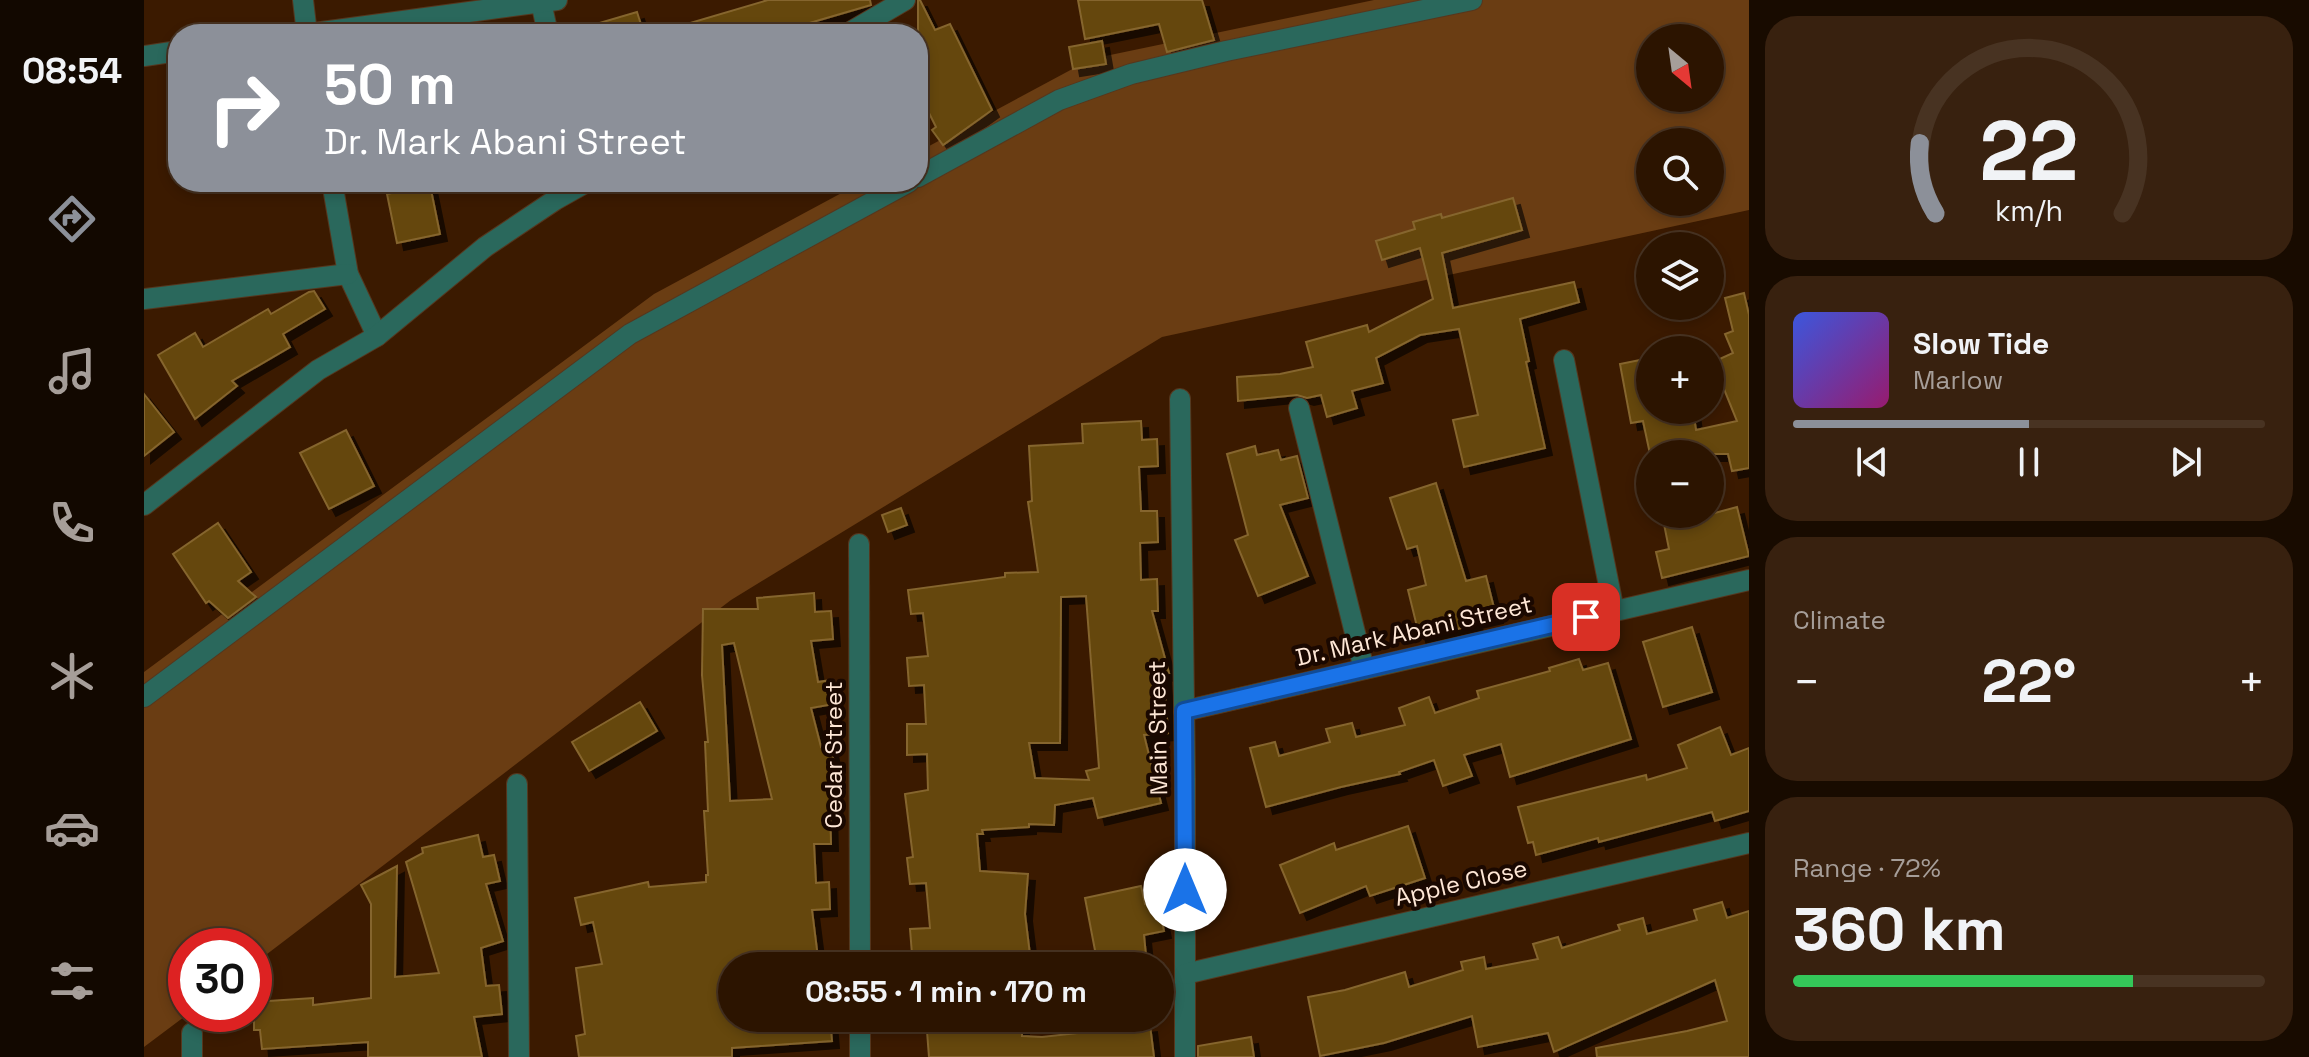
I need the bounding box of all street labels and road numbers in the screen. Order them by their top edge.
street label: Dr. Mark Abani Street [1293,588,1535,673]
street label: Main Street [1141,660,1174,796]
street label: Cedar Street [818,681,849,829]
street label: Apple Close [1392,852,1530,913]

